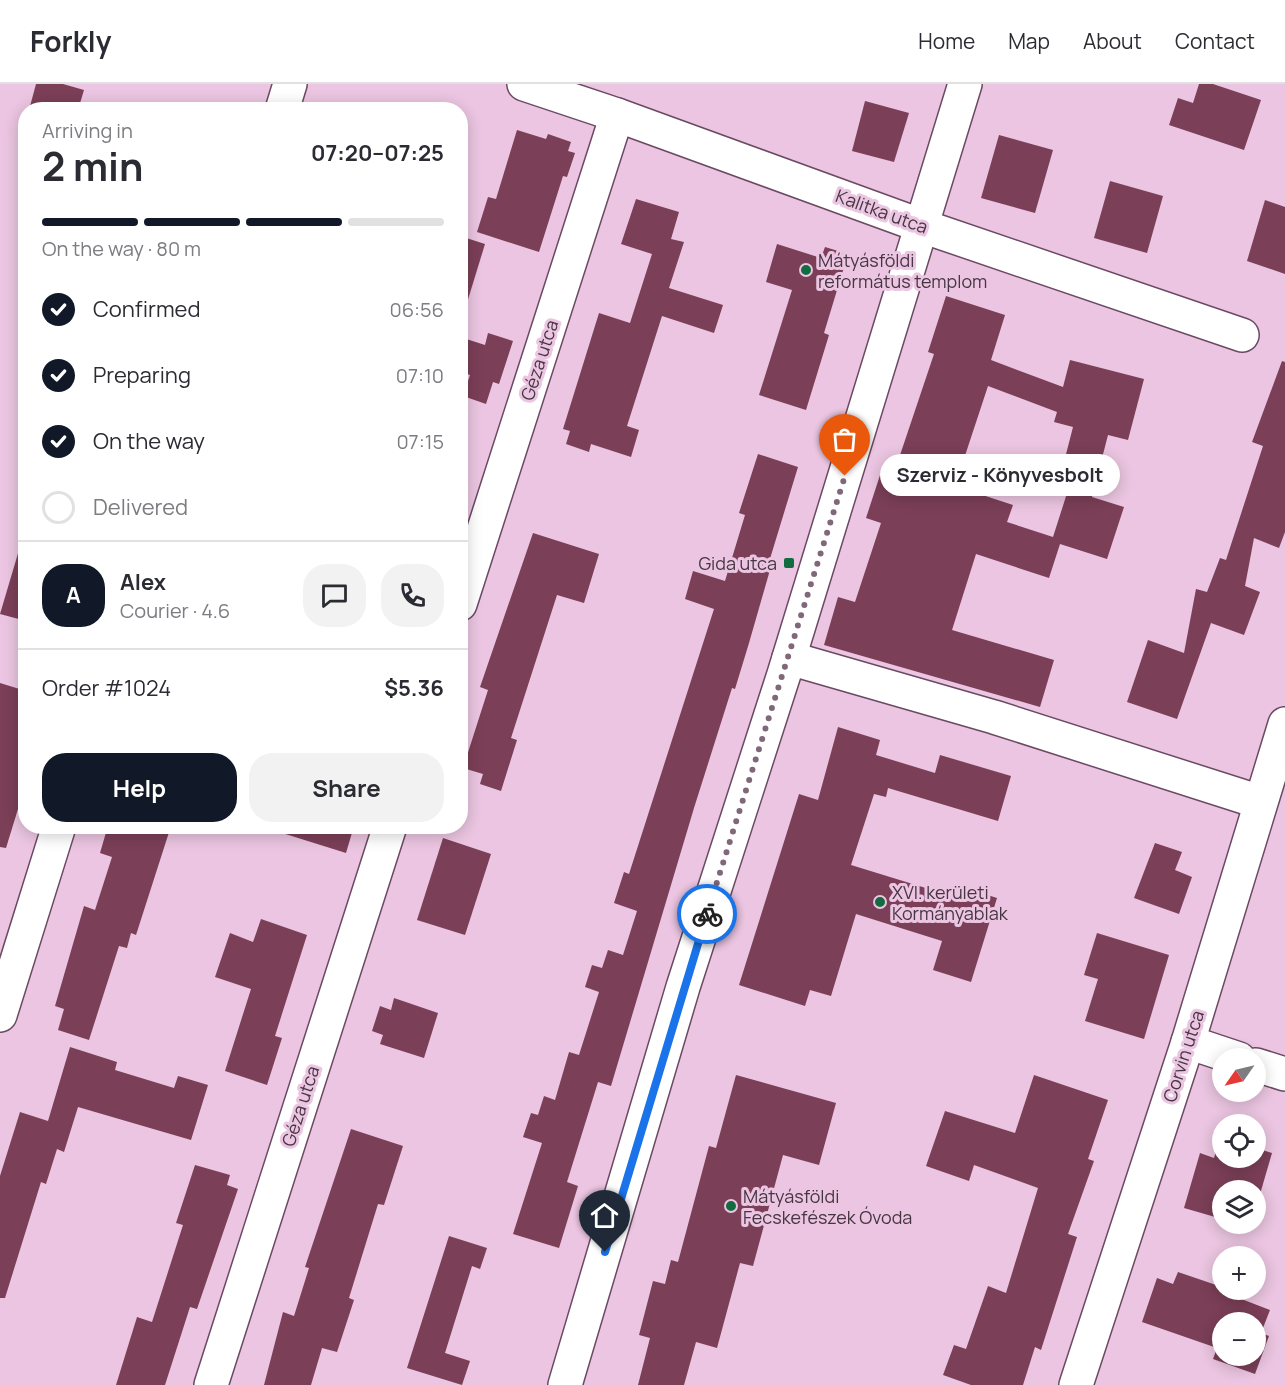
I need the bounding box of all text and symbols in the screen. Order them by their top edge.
text: Forkly [30,22,111,60]
text: Home [918,27,975,55]
text: Map [1008,27,1050,55]
text: About [1083,27,1142,55]
text: Contact [1175,27,1255,55]
text: Arriving in [42,117,133,144]
text: 07:20–07:25 [311,138,444,168]
text: 2 min [42,139,143,193]
street label: Kalitka utca [833,183,931,239]
text: On the way · 80 m [42,235,201,262]
place label: Mátyásföldi református templom [818,248,987,293]
marker: Mátyásföldi református templom [799,263,813,277]
icon: check [42,293,75,326]
text: Confirmed [93,294,201,324]
text: 06:56 [389,296,444,323]
street label: Géza utca [515,317,563,403]
icon: check [42,359,75,392]
text: Preparing [93,360,191,390]
text: 07:10 [396,362,444,389]
pin [819,414,870,476]
icon: bag [828,423,861,456]
icon: check [42,425,75,458]
text: On the way [93,426,205,456]
text: 07:15 [396,428,444,455]
callout: Szerviz - Könyvesbolt [881,455,1121,497]
text: Szerviz - Könyvesbolt [896,461,1104,488]
text: Delivered [93,492,188,522]
place label: Gida utca [698,551,777,575]
marker: Gida utca [782,556,796,570]
button: chat [303,564,366,627]
button: phone [381,564,444,627]
text: Alex [120,567,166,597]
text: A [66,580,81,610]
text: Courier · 4.6 [120,597,230,624]
text: Order #1024 [42,673,171,703]
text: $5.36 [384,673,444,703]
button: Help [42,753,237,822]
button: Share [249,753,444,822]
place label: XVI. kerületi Kormányablak [892,880,1009,925]
courier [677,884,737,944]
marker: XVI. kerületi Kormányablak [873,895,887,909]
icon: bike [691,898,724,931]
street label: Corvin utca [1157,1007,1209,1105]
north arrow [1212,1048,1266,1102]
map controls [1212,1048,1266,1366]
street label: Géza utca [276,1063,324,1149]
button: locate [1212,1114,1266,1168]
button: layers [1212,1180,1266,1234]
place label: Mátyásföldi Fecskefészek Óvoda [743,1184,912,1229]
pin [579,1190,630,1252]
icon: home [588,1199,621,1232]
marker: Mátyásföldi Fecskefészek Óvoda [724,1199,738,1213]
button: + [1212,1246,1266,1300]
button: − [1212,1312,1266,1366]

